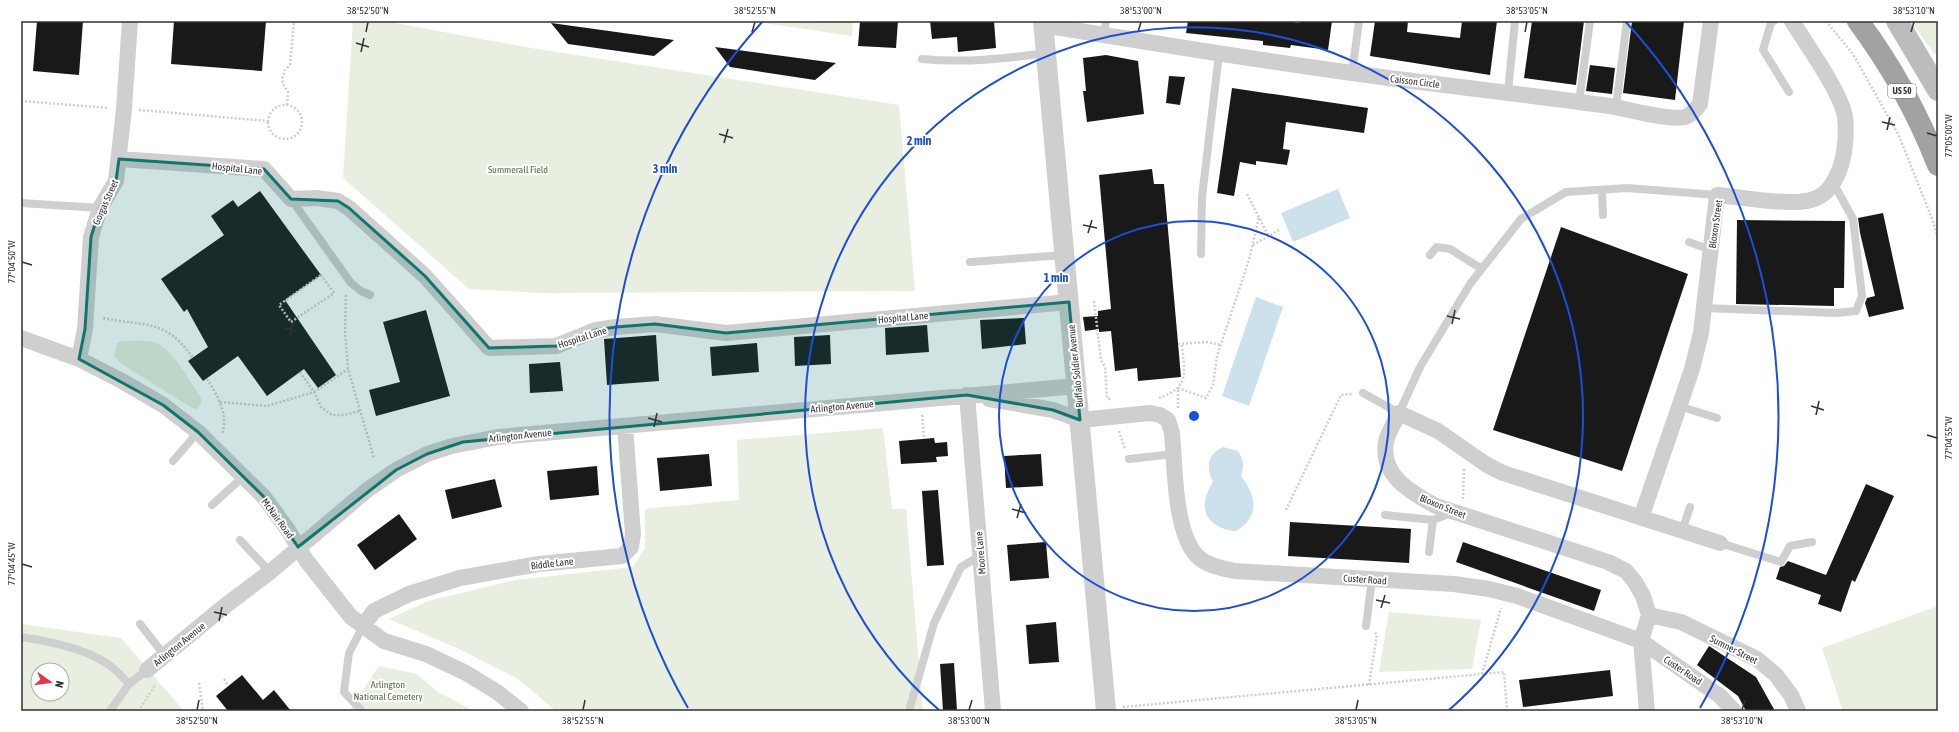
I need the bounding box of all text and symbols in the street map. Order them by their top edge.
text: 38°52'50"N [347,5,389,16]
text: 38°52'55"N [734,5,776,16]
text: 38°53'00"N [1120,5,1162,16]
text: 38°53'05"N [1506,5,1548,16]
text: 38°53'10"N [1893,5,1935,16]
street label: Caisson Circle [1389,73,1441,90]
road number: US 50 [1888,84,1916,98]
text: 77°05'00"W [1943,114,1954,158]
text: 2 min [907,134,931,148]
street label: Hospital Lane [211,160,263,177]
text: 3 min [653,162,677,176]
park label: Summerall Field [488,164,548,175]
street label: Gorgas Street [91,178,120,226]
street label: Bloxon Street [1707,199,1724,249]
text: 77°04'50"W [6,240,17,284]
text: 1 min [1044,271,1068,285]
street label: Hospital Lane [877,310,929,325]
street label: Hospital Lane [556,324,608,351]
street label: Buffalo Soldier Avenue [1066,324,1085,408]
street label: Arlington Avenue [810,398,875,415]
centre of rings [1187,409,1201,423]
text: 77°04'55"W [1943,416,1954,460]
street label: Arlington Avenue [488,427,553,444]
street label: Bloxon Street [1418,492,1468,521]
street label: McNair Road [259,496,296,541]
street label: Moore Lane [973,531,988,575]
text: 77°04'45"W [6,542,17,586]
street label: Biddle Lane [530,555,574,572]
street label: Custer Road [1343,572,1387,587]
street label: Arlington Avenue [151,620,208,669]
street label: Sumner Street [1708,633,1759,666]
street label: Custer Road [1662,654,1704,687]
north arrow [30,662,70,702]
park label: Arlington National Cemetery [353,679,423,702]
text: N [53,680,66,689]
text: 38°52'50"N [176,715,218,726]
text: 38°52'55"N [562,715,604,726]
text: 38°53'00"N [948,715,990,726]
text: 38°53'05"N [1335,715,1377,726]
text: 38°53'10"N [1721,715,1763,726]

